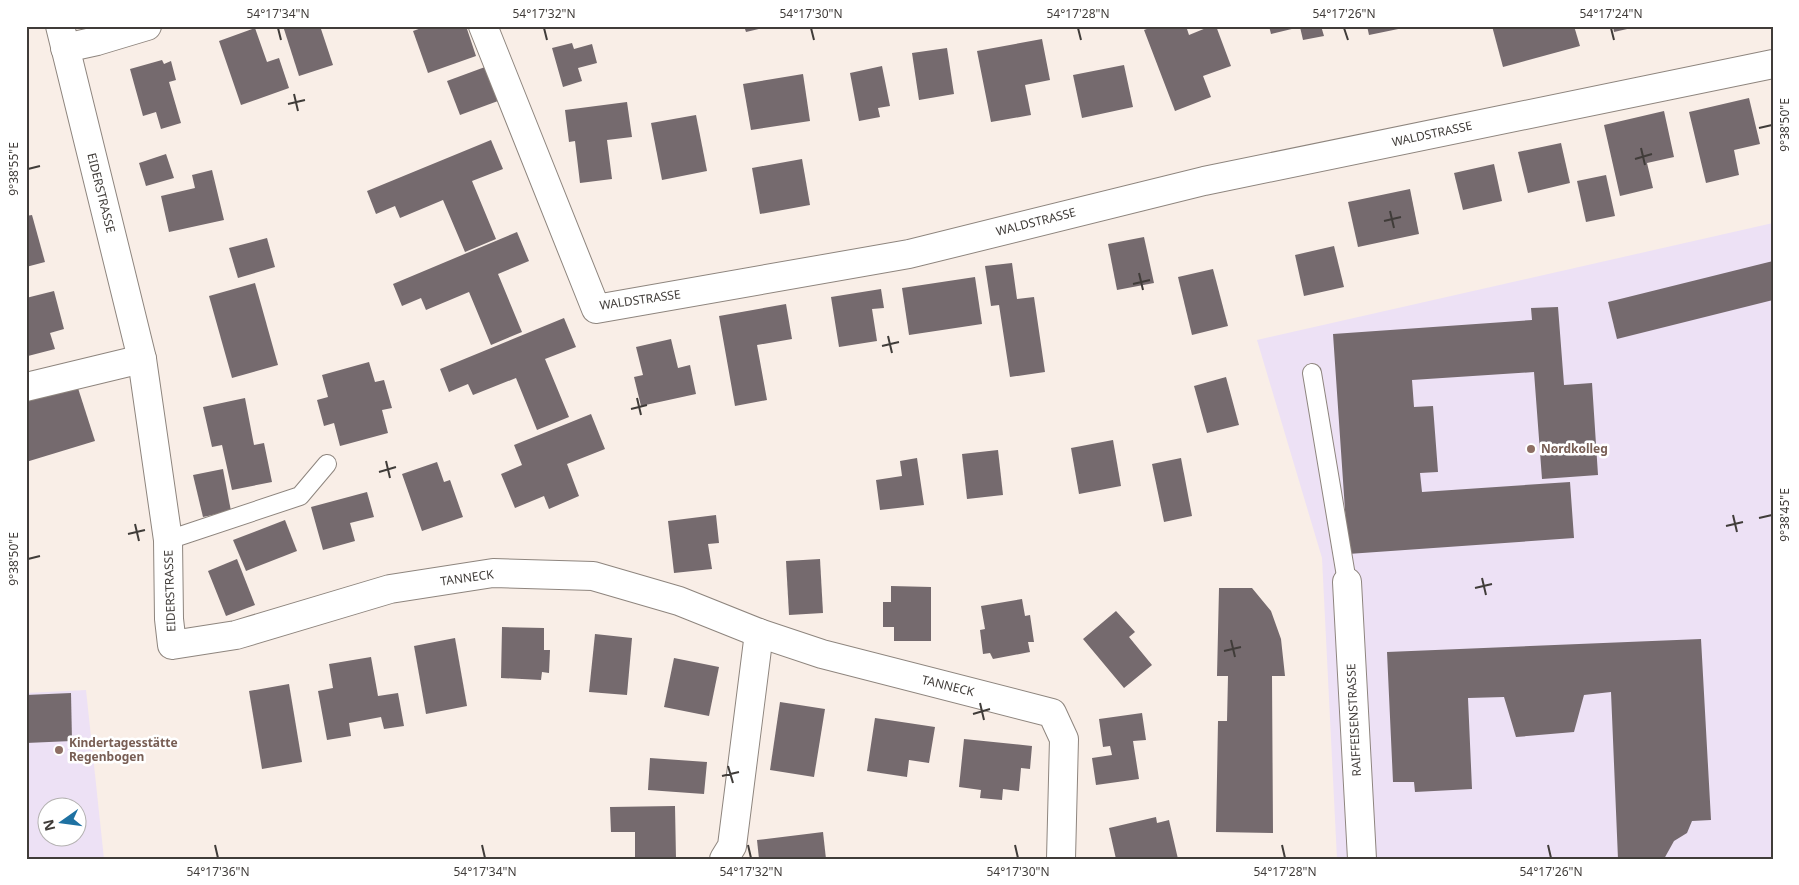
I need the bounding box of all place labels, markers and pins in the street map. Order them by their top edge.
place label: Nordkolleg [1541,440,1608,457]
marker: Nordkolleg [1525,443,1537,455]
place label: Kindertagesstätte Regenbogen [69,734,178,765]
marker: Kindertagesstätte Regenbogen [53,744,65,756]

